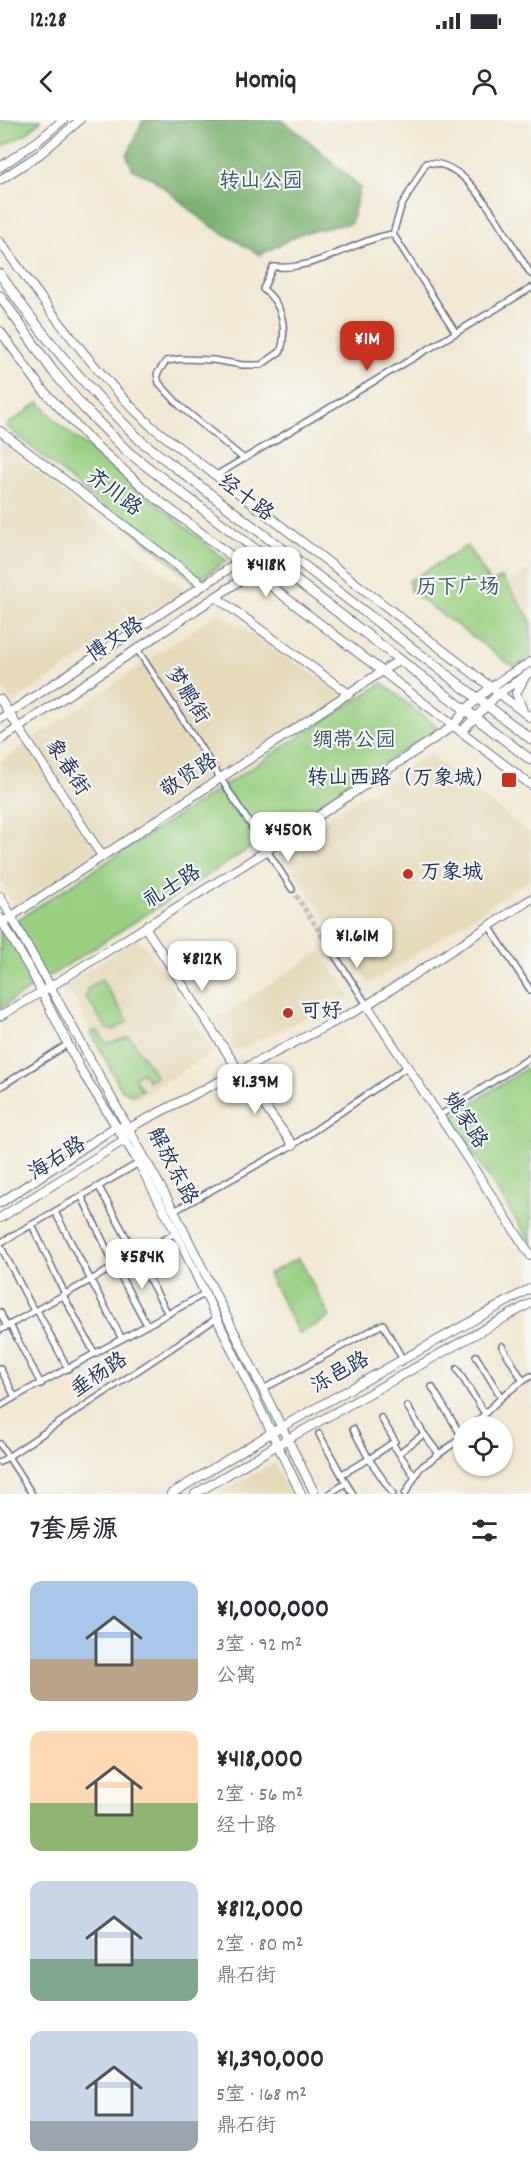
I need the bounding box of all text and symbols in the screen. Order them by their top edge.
text: 12:28 [30,6,67,37]
text: Homiq [235,62,296,101]
icon: back [30,65,63,98]
icon: person [468,65,501,98]
park label: 转山公园 [219,168,303,198]
pin: ¥1M [338,321,396,372]
text: ¥1M [354,326,380,354]
street label: 齐川路 [79,463,147,525]
street label: 经十路 [211,468,279,530]
pin: ¥418K [224,547,308,598]
text: ¥418K [246,552,286,580]
park label: 历下广场 [416,574,500,604]
street label: 博文路 [81,611,151,671]
street label: 梦鹏街 [157,661,215,731]
park label: 绸带公园 [312,727,396,757]
street label: 象春街 [36,733,96,803]
street label: 敬贤路 [155,747,225,807]
place label: 转山西路（万象城） [307,765,496,795]
marker: 转山西路（万象城） [500,771,518,789]
pin: ¥450K [246,812,330,863]
text: ¥450K [264,817,312,845]
street label: 礼士路 [138,859,208,917]
place label: 万象城 [420,859,483,889]
marker: 万象城 [401,867,415,881]
pin: ¥1.61M [308,918,406,969]
text: ¥1.61M [335,923,379,951]
pin: ¥812K [160,941,244,992]
text: ¥812K [182,946,222,974]
place label: 可好 [300,998,342,1028]
marker: 可好 [281,1006,295,1020]
pin: ¥1.39M [206,1064,304,1115]
text: ¥1.39M [231,1069,279,1097]
street label: 姚家路 [434,1086,494,1156]
street label: 解放东路 [138,1123,204,1211]
street label: 海右路 [23,1131,93,1189]
pin: ¥584K [100,1239,184,1290]
text: ¥584K [120,1244,164,1272]
street label: 垂杨路 [65,1346,135,1406]
street label: 泺邑路 [306,1346,376,1402]
map controls [453,1416,513,1476]
button: locate [453,1416,513,1476]
text: 7套房源 [30,1513,118,1550]
icon: filters [468,1514,501,1547]
text: ¥1,000,000 [216,1592,329,1629]
icon: home [78,1605,150,1677]
text: 3室 · 92 m² [216,1632,302,1660]
text: 公寓 [216,1663,256,1691]
text: ¥418,000 [216,1742,303,1779]
icon: home [78,1755,150,1827]
text: 2室 · 56 m² [216,1782,303,1810]
text: 经十路 [216,1813,276,1841]
text: ¥812,000 [216,1892,304,1929]
icon: home [78,1905,150,1977]
text: 2室 · 80 m² [216,1932,303,1960]
text: 鼎石街 [216,1963,276,1991]
text: ¥1,390,000 [216,2042,324,2079]
icon: home [78,2055,150,2127]
text: 5室 · 168 m² [216,2082,307,2110]
text: 鼎石街 [216,2113,276,2141]

